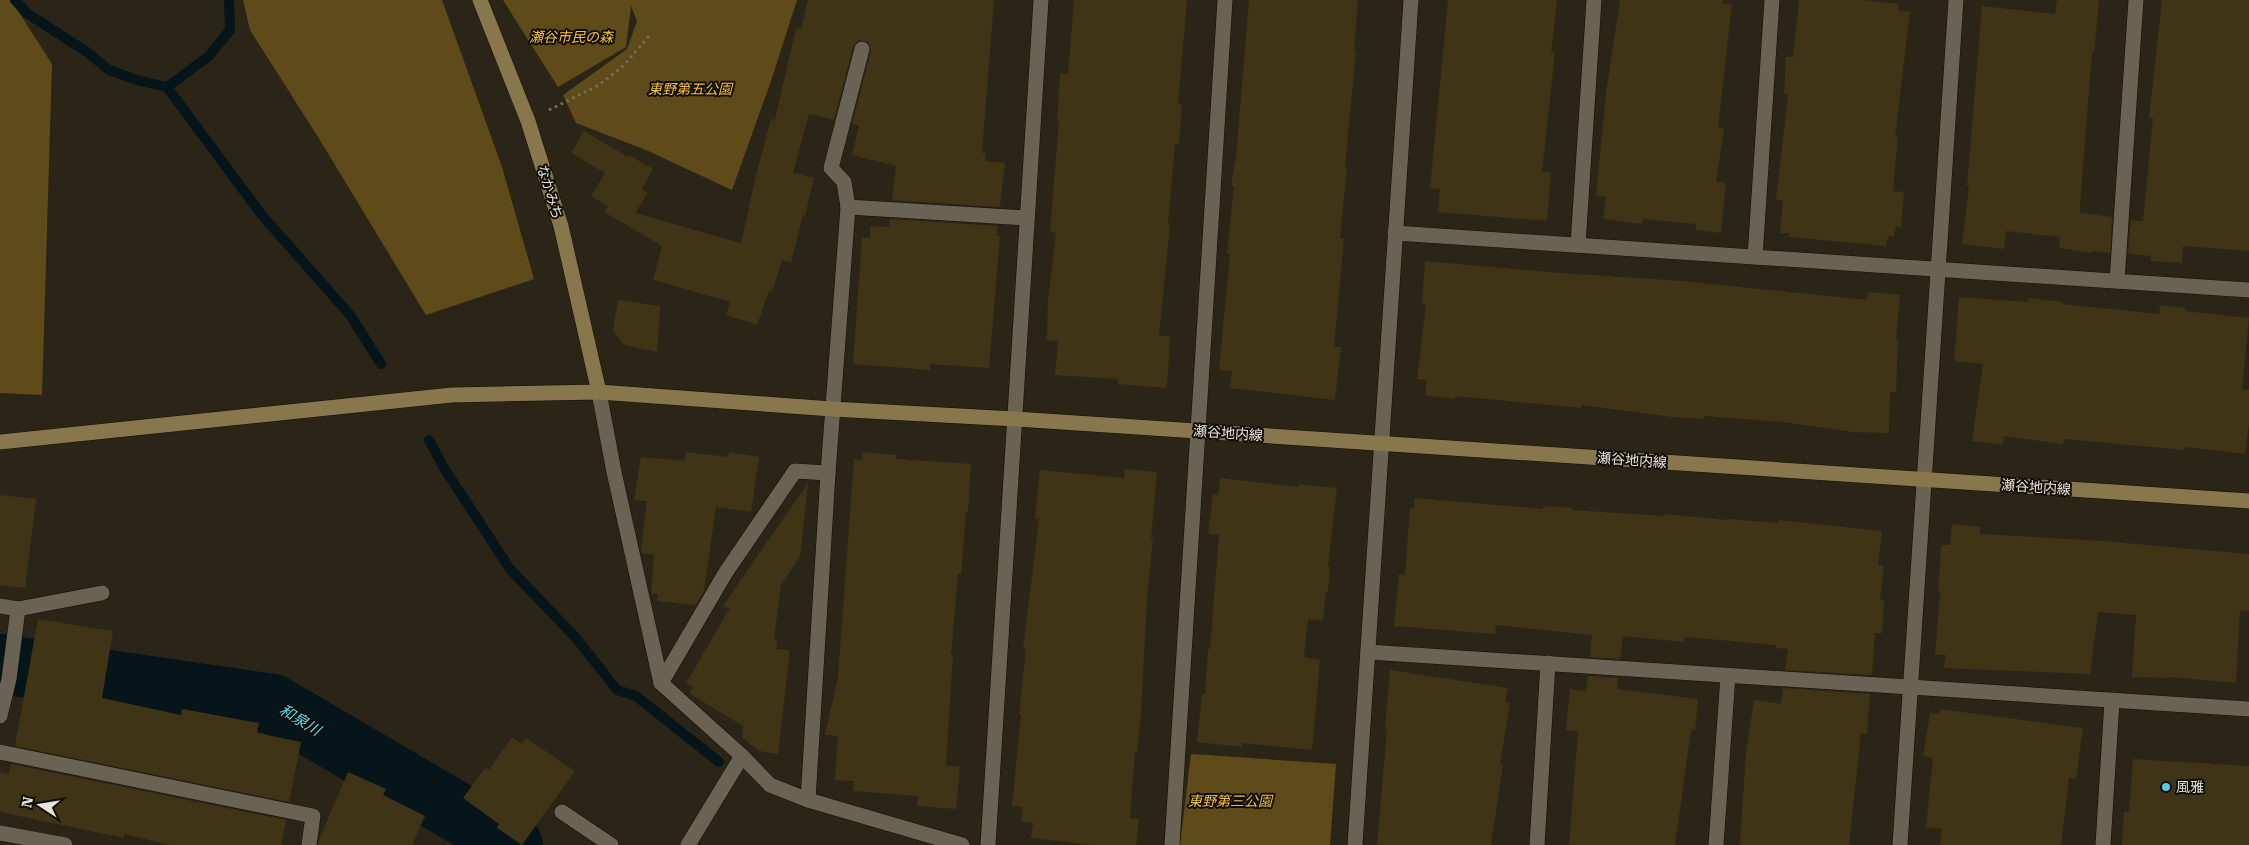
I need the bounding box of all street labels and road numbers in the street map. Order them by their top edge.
street label: なかみち [534,163,566,221]
street label: 瀬谷地内線 [1193,423,1263,443]
street label: 瀬谷地内線 [1597,450,1667,470]
street label: 瀬谷地内線 [2001,477,2071,497]

